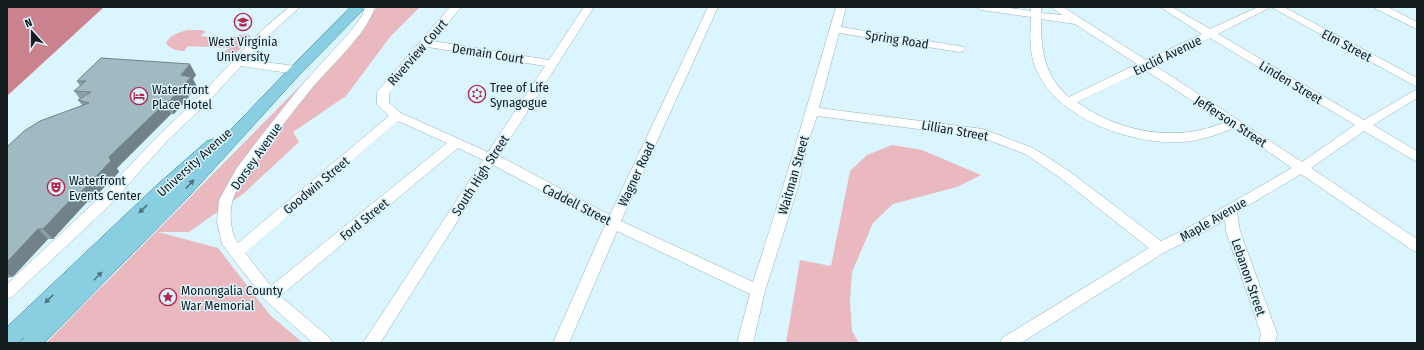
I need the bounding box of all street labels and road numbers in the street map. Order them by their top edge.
street label: Riverview Court [385,16,451,89]
street label: Elm Street [1319,26,1375,65]
street label: Spring Road [864,27,930,52]
street label: Euclid Avenue [1131,32,1204,78]
street label: Demain Court [451,40,526,67]
street label: Linden Street [1256,58,1326,108]
street label: Jefferson Street [1192,93,1270,151]
street label: Lillian Street [920,117,990,144]
street label: Dorsey Avenue [228,120,285,193]
street label: University Avenue [154,125,235,200]
street label: South High Street [449,131,513,219]
street label: Waitman Street [775,133,812,216]
street label: Wagner Road [615,140,658,209]
street label: Goodwin Street [280,153,353,217]
street label: Caddell Street [540,181,614,229]
street label: Maple Avenue [1177,194,1249,245]
street label: Ford Street [337,195,392,244]
street label: Lebanon Street [1228,237,1269,318]

